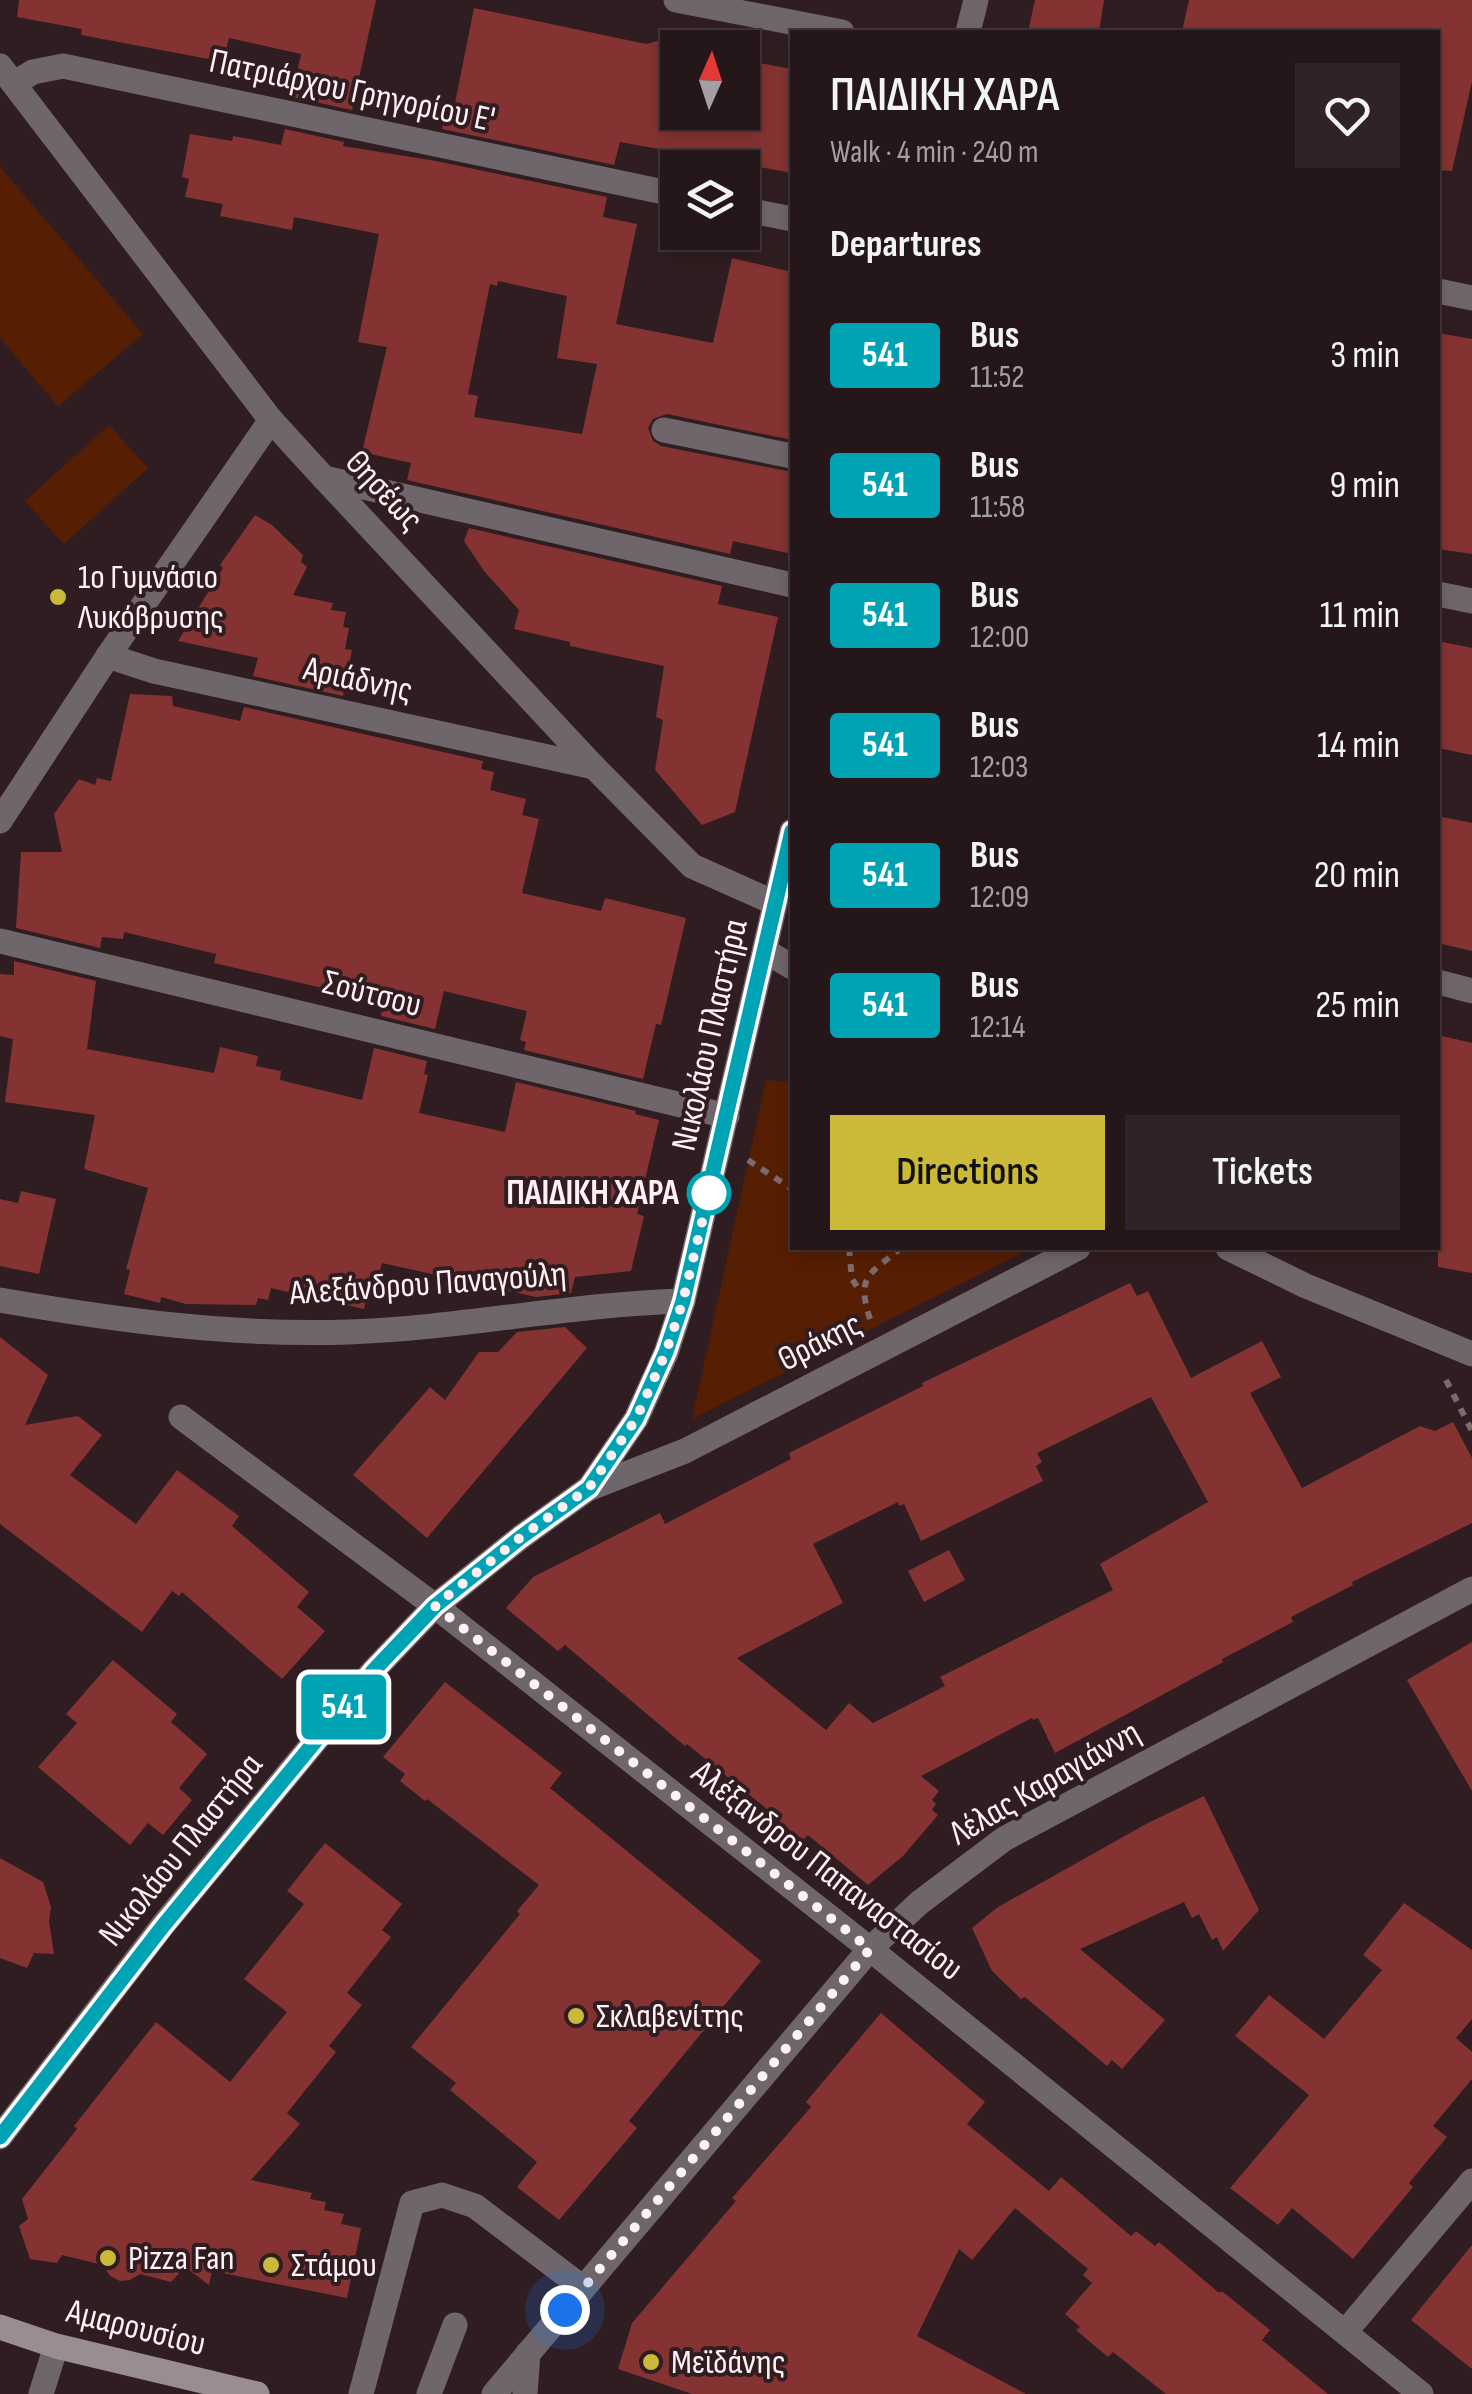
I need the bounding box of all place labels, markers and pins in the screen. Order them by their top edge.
place label: 1ο Γυμνάσιο Λυκόβρυσης [77,556,224,639]
marker: 1ο Γυμνάσιο Λυκόβρυσης [47,586,69,608]
place label: ΠΑΙΔΙΚΗ ΧΑΡΑ [506,1172,679,1215]
marker: ΠΑΙΔΙΚΗ ΧΑΡΑ [688,1172,730,1214]
place label: Σκλαβενίτης [596,1995,744,2038]
marker: Σκλαβενίτης [565,2005,587,2027]
place label: Pizza Fan [128,2237,235,2280]
place label: Στάμου [291,2244,377,2287]
marker: Pizza Fan [97,2247,119,2269]
marker: Στάμου [260,2254,282,2276]
place label: Μεϊδάνης [671,2341,785,2384]
marker: Μεϊδάνης [640,2351,662,2373]

